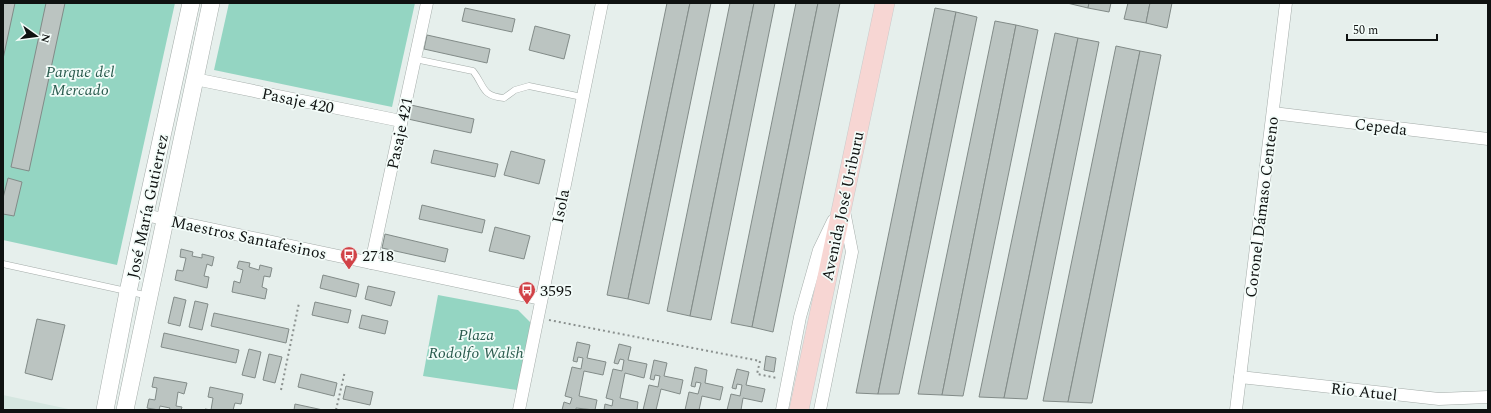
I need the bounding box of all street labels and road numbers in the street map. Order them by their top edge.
street label: Pasaje 420 [259,82,336,120]
street label: Pasaje 421 [381,95,419,172]
street label: Cepeda [1353,112,1409,142]
street label: Coronel Dámaso Centeno [1239,115,1285,299]
street label: Avenida José Uriburu [815,129,871,283]
street label: José María Gutierrez [121,132,175,281]
street label: Isola [546,187,576,225]
street label: Maestros Santafesinos [169,210,329,266]
street label: Rio Atuel [1329,377,1398,407]

